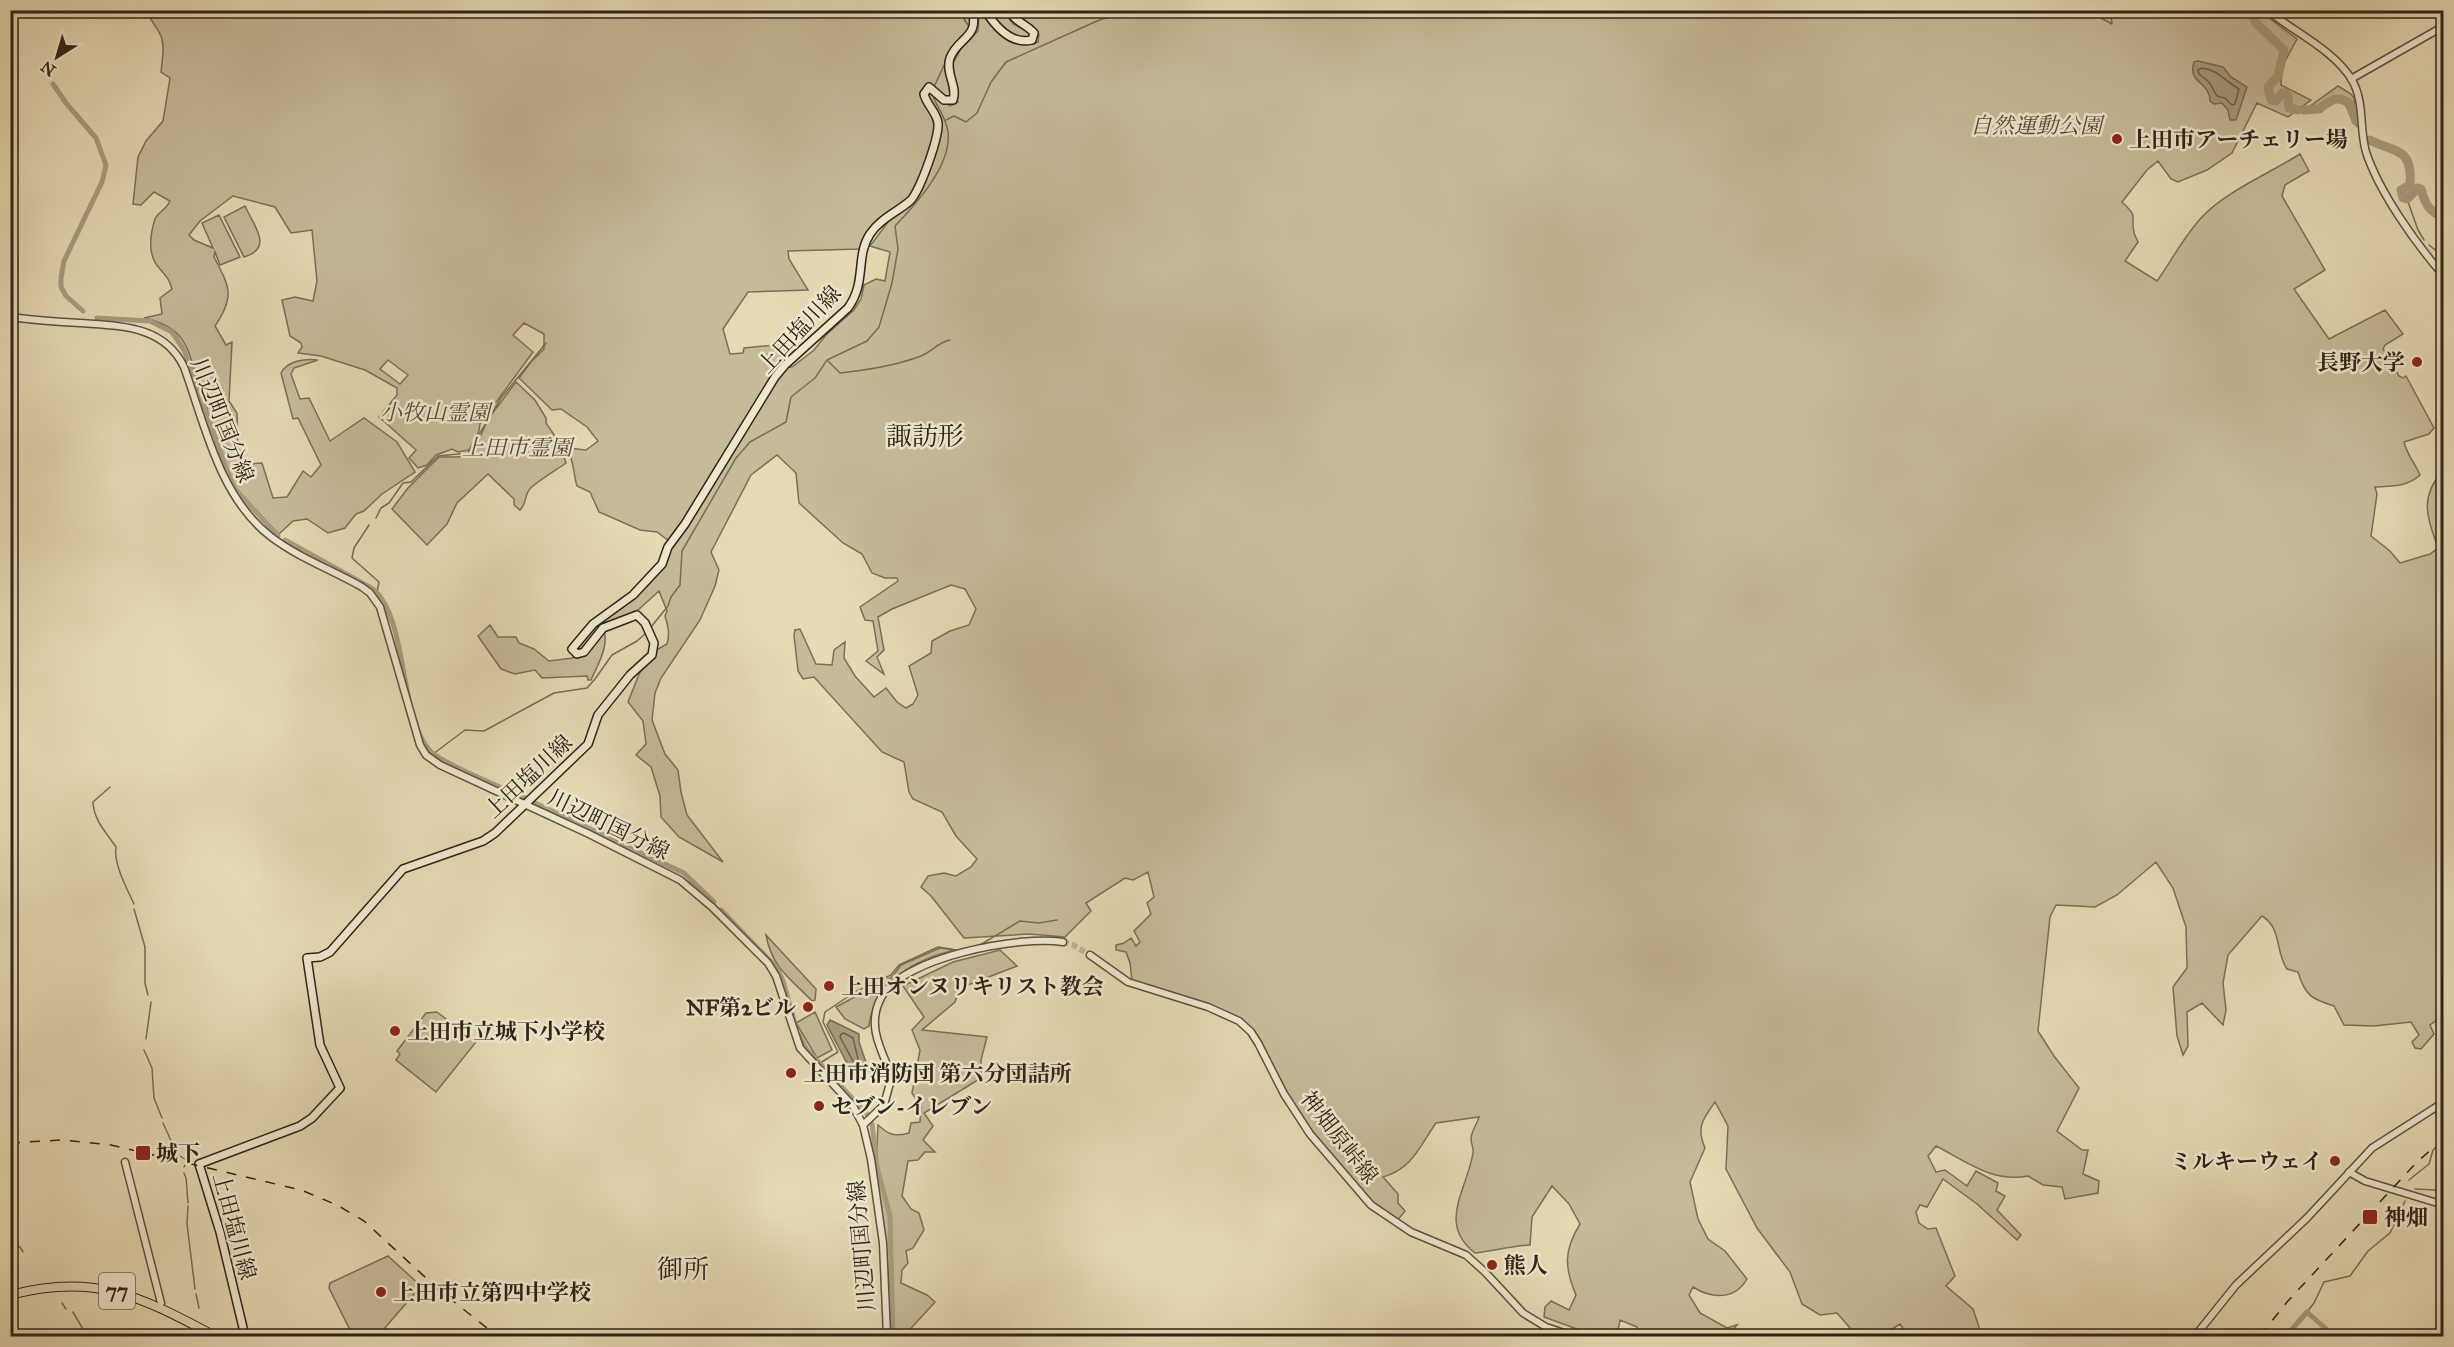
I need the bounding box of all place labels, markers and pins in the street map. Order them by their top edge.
place label: 上田市アーチェリー場 [2129,126,2348,153]
marker: 上田市アーチェリー場 [2110,132,2124,146]
place label: 長野大学 [2317,349,2405,376]
marker: 長野大学 [2410,355,2424,369]
place label: 上田オンヌリキリスト教会 [841,973,1104,1000]
marker: 上田オンヌリキリスト教会 [822,979,836,993]
place label: NF第2ビル [686,994,796,1021]
marker: NF第2ビル [801,1000,815,1014]
place label: 上田市立城下小学校 [407,1018,605,1045]
marker: 上田市立城下小学校 [388,1024,402,1038]
place label: 上田市消防団 第六分団詰所 [803,1060,1072,1087]
marker: 上田市消防団 第六分団詰所 [784,1066,798,1080]
place label: セブン-イレブン [831,1093,992,1120]
marker: セブン-イレブン [812,1099,826,1113]
place label: 城下 [156,1140,200,1167]
marker: 城下 [134,1144,152,1162]
place label: ミルキーウェイ [2170,1148,2323,1175]
marker: ミルキーウェイ [2328,1154,2342,1168]
place label: 神畑 [2384,1204,2428,1231]
marker: 神畑 [2361,1208,2379,1226]
place label: 熊人 [1504,1252,1548,1279]
marker: 熊人 [1485,1258,1499,1272]
place label: 上田市立第四中学校 [393,1279,591,1306]
marker: 上田市立第四中学校 [374,1285,388,1299]

